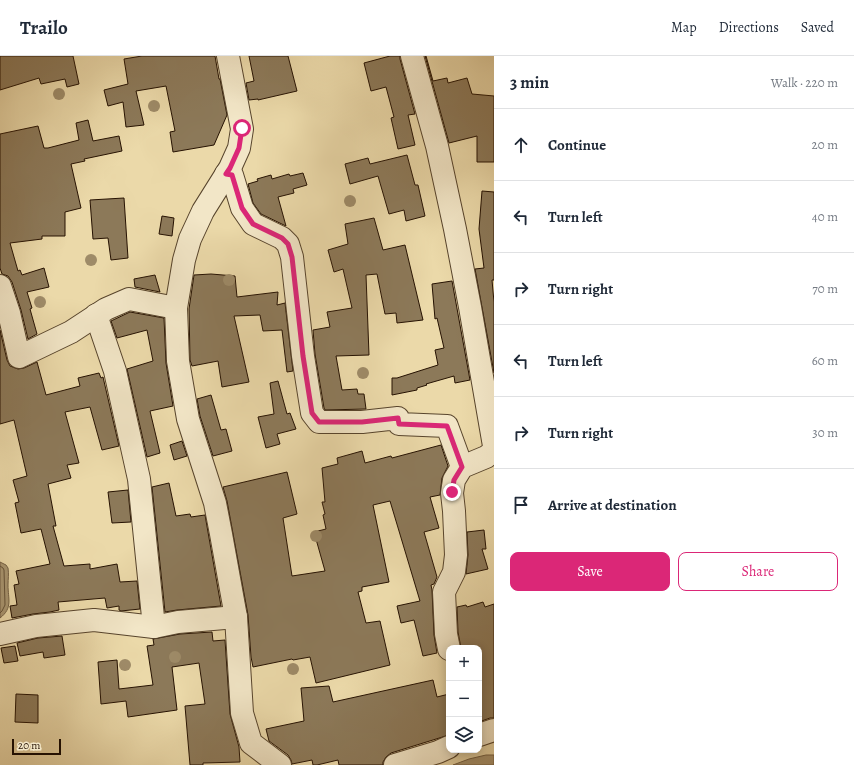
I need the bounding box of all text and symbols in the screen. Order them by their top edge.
text: Trailo [20,15,68,41]
text: Map [671,18,697,37]
text: Directions [719,18,779,37]
text: Saved [801,18,834,37]
text: 3 min [510,71,549,94]
text: Walk · 220 m [771,74,838,91]
route start [233,119,251,137]
icon: ahead [510,134,532,156]
text: Continue [548,135,606,155]
text: 20 m [812,136,838,153]
icon: left [510,206,532,228]
text: Turn left [548,207,603,227]
text: 40 m [812,208,838,225]
icon: right [510,278,532,300]
text: Turn right [548,279,613,299]
text: 70 m [812,280,838,297]
icon: left [510,350,532,372]
text: Turn left [548,351,603,371]
text: 60 m [812,352,838,369]
icon: right [510,422,532,444]
text: Turn right [548,423,613,443]
text: 30 m [812,424,838,441]
route end [443,483,461,501]
icon: arrive [510,494,532,516]
text: Arrive at destination [548,495,677,515]
button: Save [510,552,670,591]
button: Share [678,552,838,591]
map controls [446,645,482,753]
button: + [446,645,482,681]
button: − [446,681,482,717]
button: layers [446,717,482,753]
scale bar [12,737,61,756]
text: 20 m [18,738,40,753]

